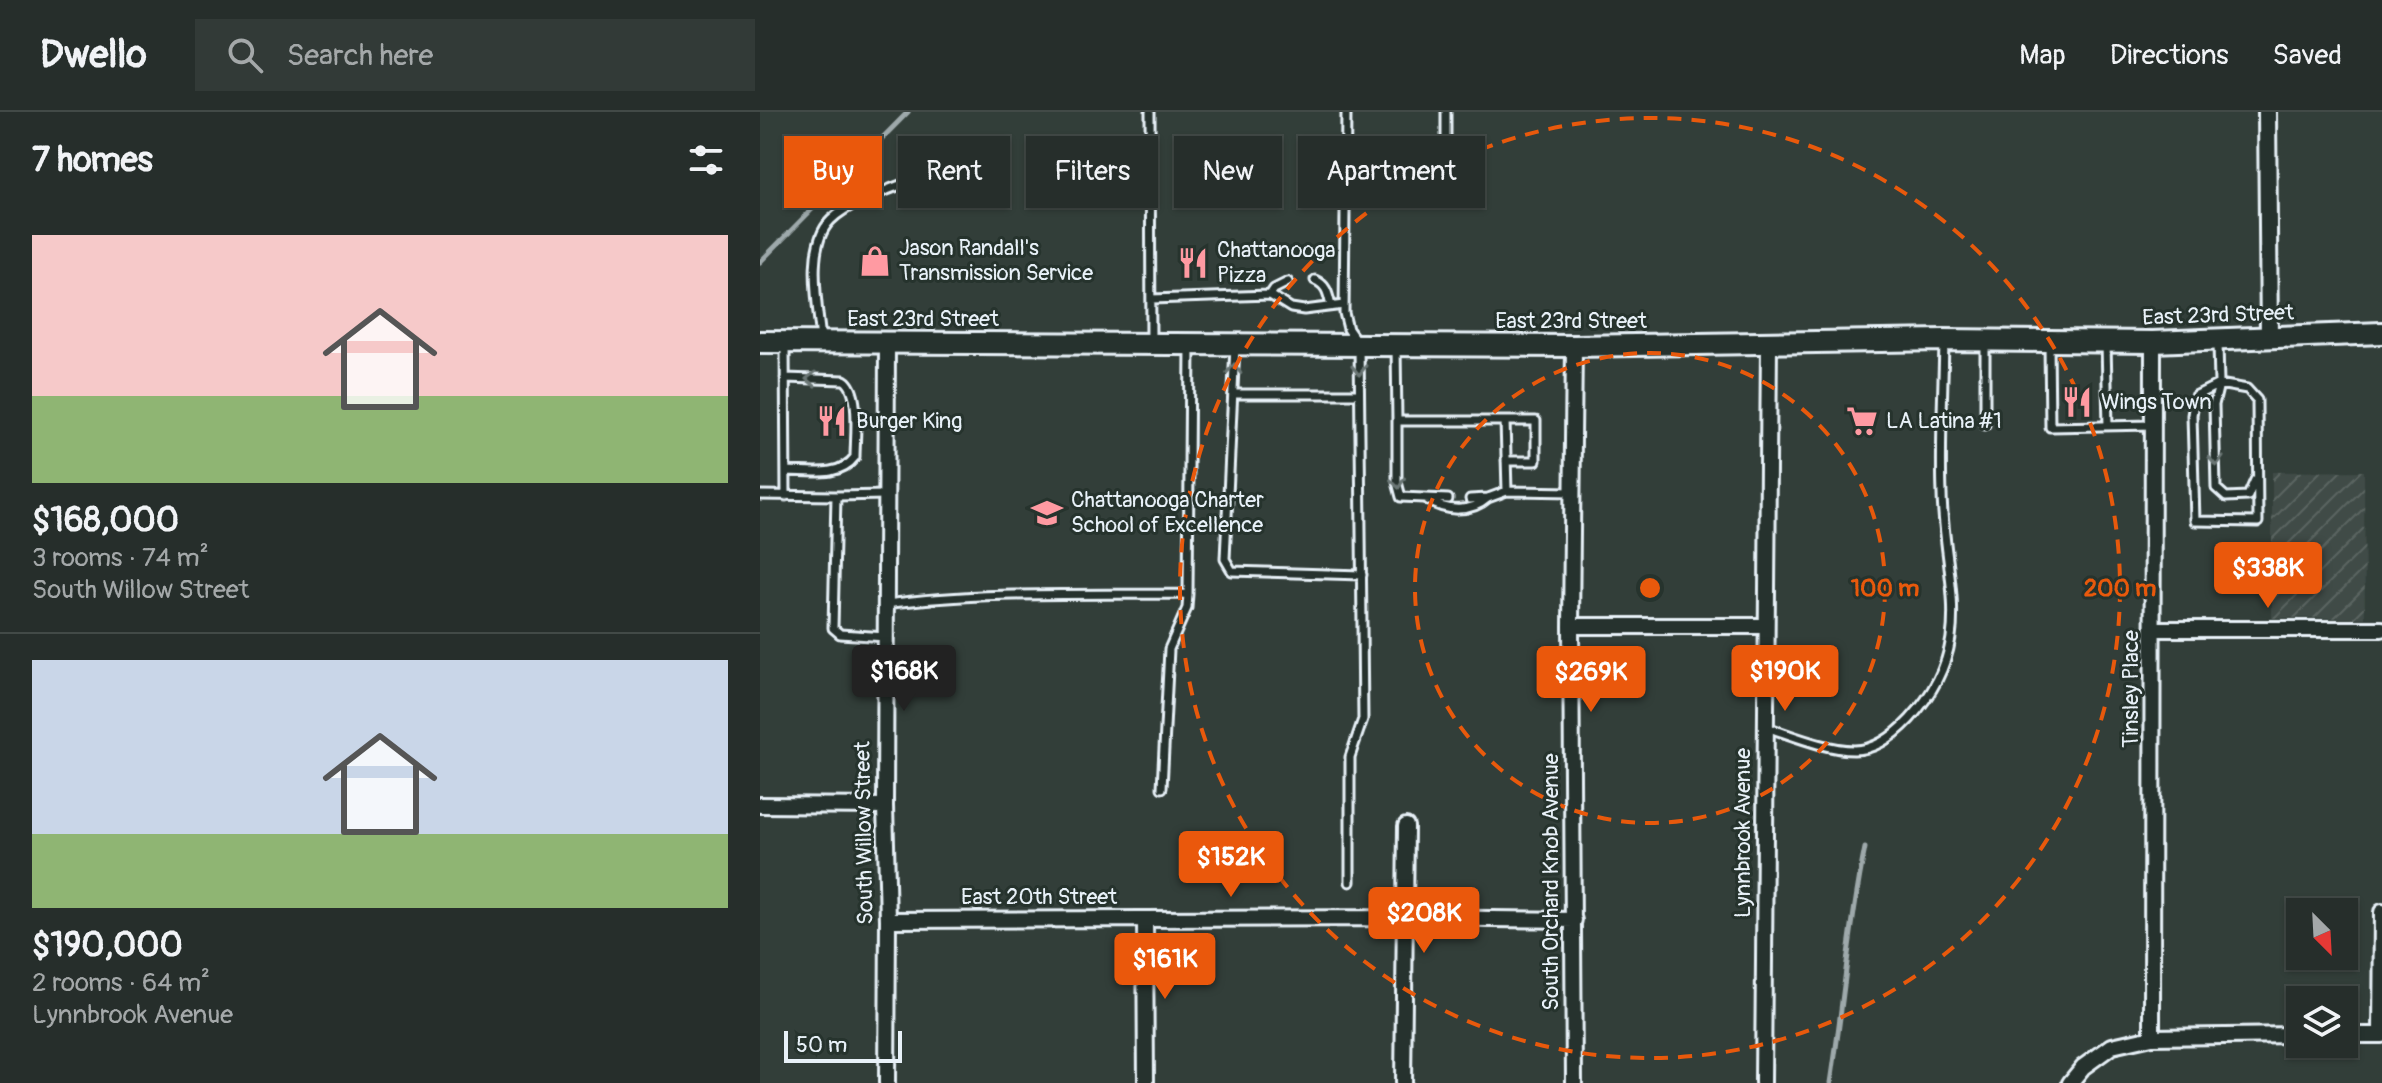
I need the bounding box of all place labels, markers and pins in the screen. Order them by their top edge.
place label: Jason Randall's Transmission Service [899,234,1093,287]
place label: Chattanooga Pizza [1217,236,1336,289]
shop icon: Jason Randall's Transmission Service [858,244,892,278]
restaurant icon: Chattanooga Pizza [1176,246,1210,280]
restaurant icon: Wings Town [2060,385,2094,419]
place label: Wings Town [2101,388,2212,416]
restaurant icon: Burger King [815,404,849,438]
supermarket icon: LA Latina #1 [1845,404,1879,438]
place label: Burger King [856,407,962,435]
place label: LA Latina #1 [1886,407,2002,435]
place label: Chattanooga Charter School of Excellence [1071,486,1264,539]
school or university icon: Chattanooga Charter School of Excellence [1030,496,1064,530]
pin: $338K [2212,542,2324,610]
centre of rings [1636,574,1664,602]
pin: $168K [848,645,960,713]
pin: $190K [1729,645,1841,713]
pin: $269K [1535,646,1647,714]
pin: $152K [1175,831,1287,899]
pin: $208K [1368,887,1480,955]
pin: $161K [1109,933,1221,1001]

